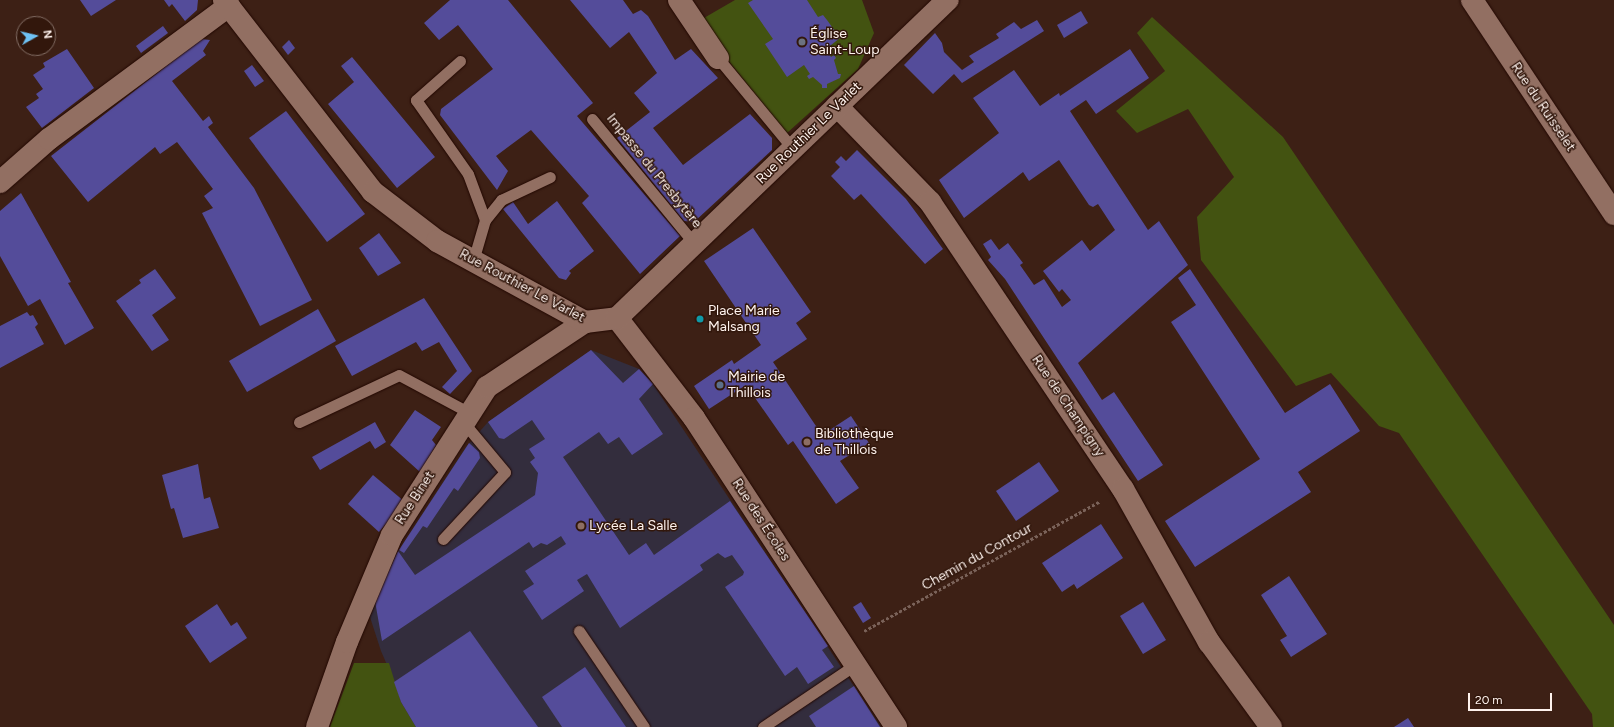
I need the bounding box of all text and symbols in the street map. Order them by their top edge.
north arrow [16,16,56,56]
place label: Église Saint-Loup [810,26,879,58]
text: N [40,29,54,40]
marker: Église Saint-Loup [797,37,807,47]
street label: Rue du Ruisselet [1507,59,1579,155]
street label: Rue Routhier Le Varlet [753,78,865,188]
street label: Impasse du Presbytère [603,110,705,232]
street label: Rue Routhier Le Varlet [456,246,588,326]
place label: Place Marie Malsang [708,303,780,336]
marker: Place Marie Malsang [695,314,705,324]
street label: Rue de Champigny [1028,352,1108,460]
place label: Mairie de Thillois [728,369,785,402]
marker: Mairie de Thillois [715,380,725,390]
place label: Bibliothèque de Thillois [815,426,894,458]
marker: Bibliothèque de Thillois [802,437,812,447]
street label: Rue Binet [392,468,438,528]
street label: Rue des Écoles [728,476,794,564]
place label: Lycée La Salle [589,518,677,534]
street label: Chemin du Contour [919,520,1035,594]
marker: Lycée La Salle [576,521,586,531]
scale bar [1470,685,1554,711]
text: 20 m [1475,693,1503,707]

